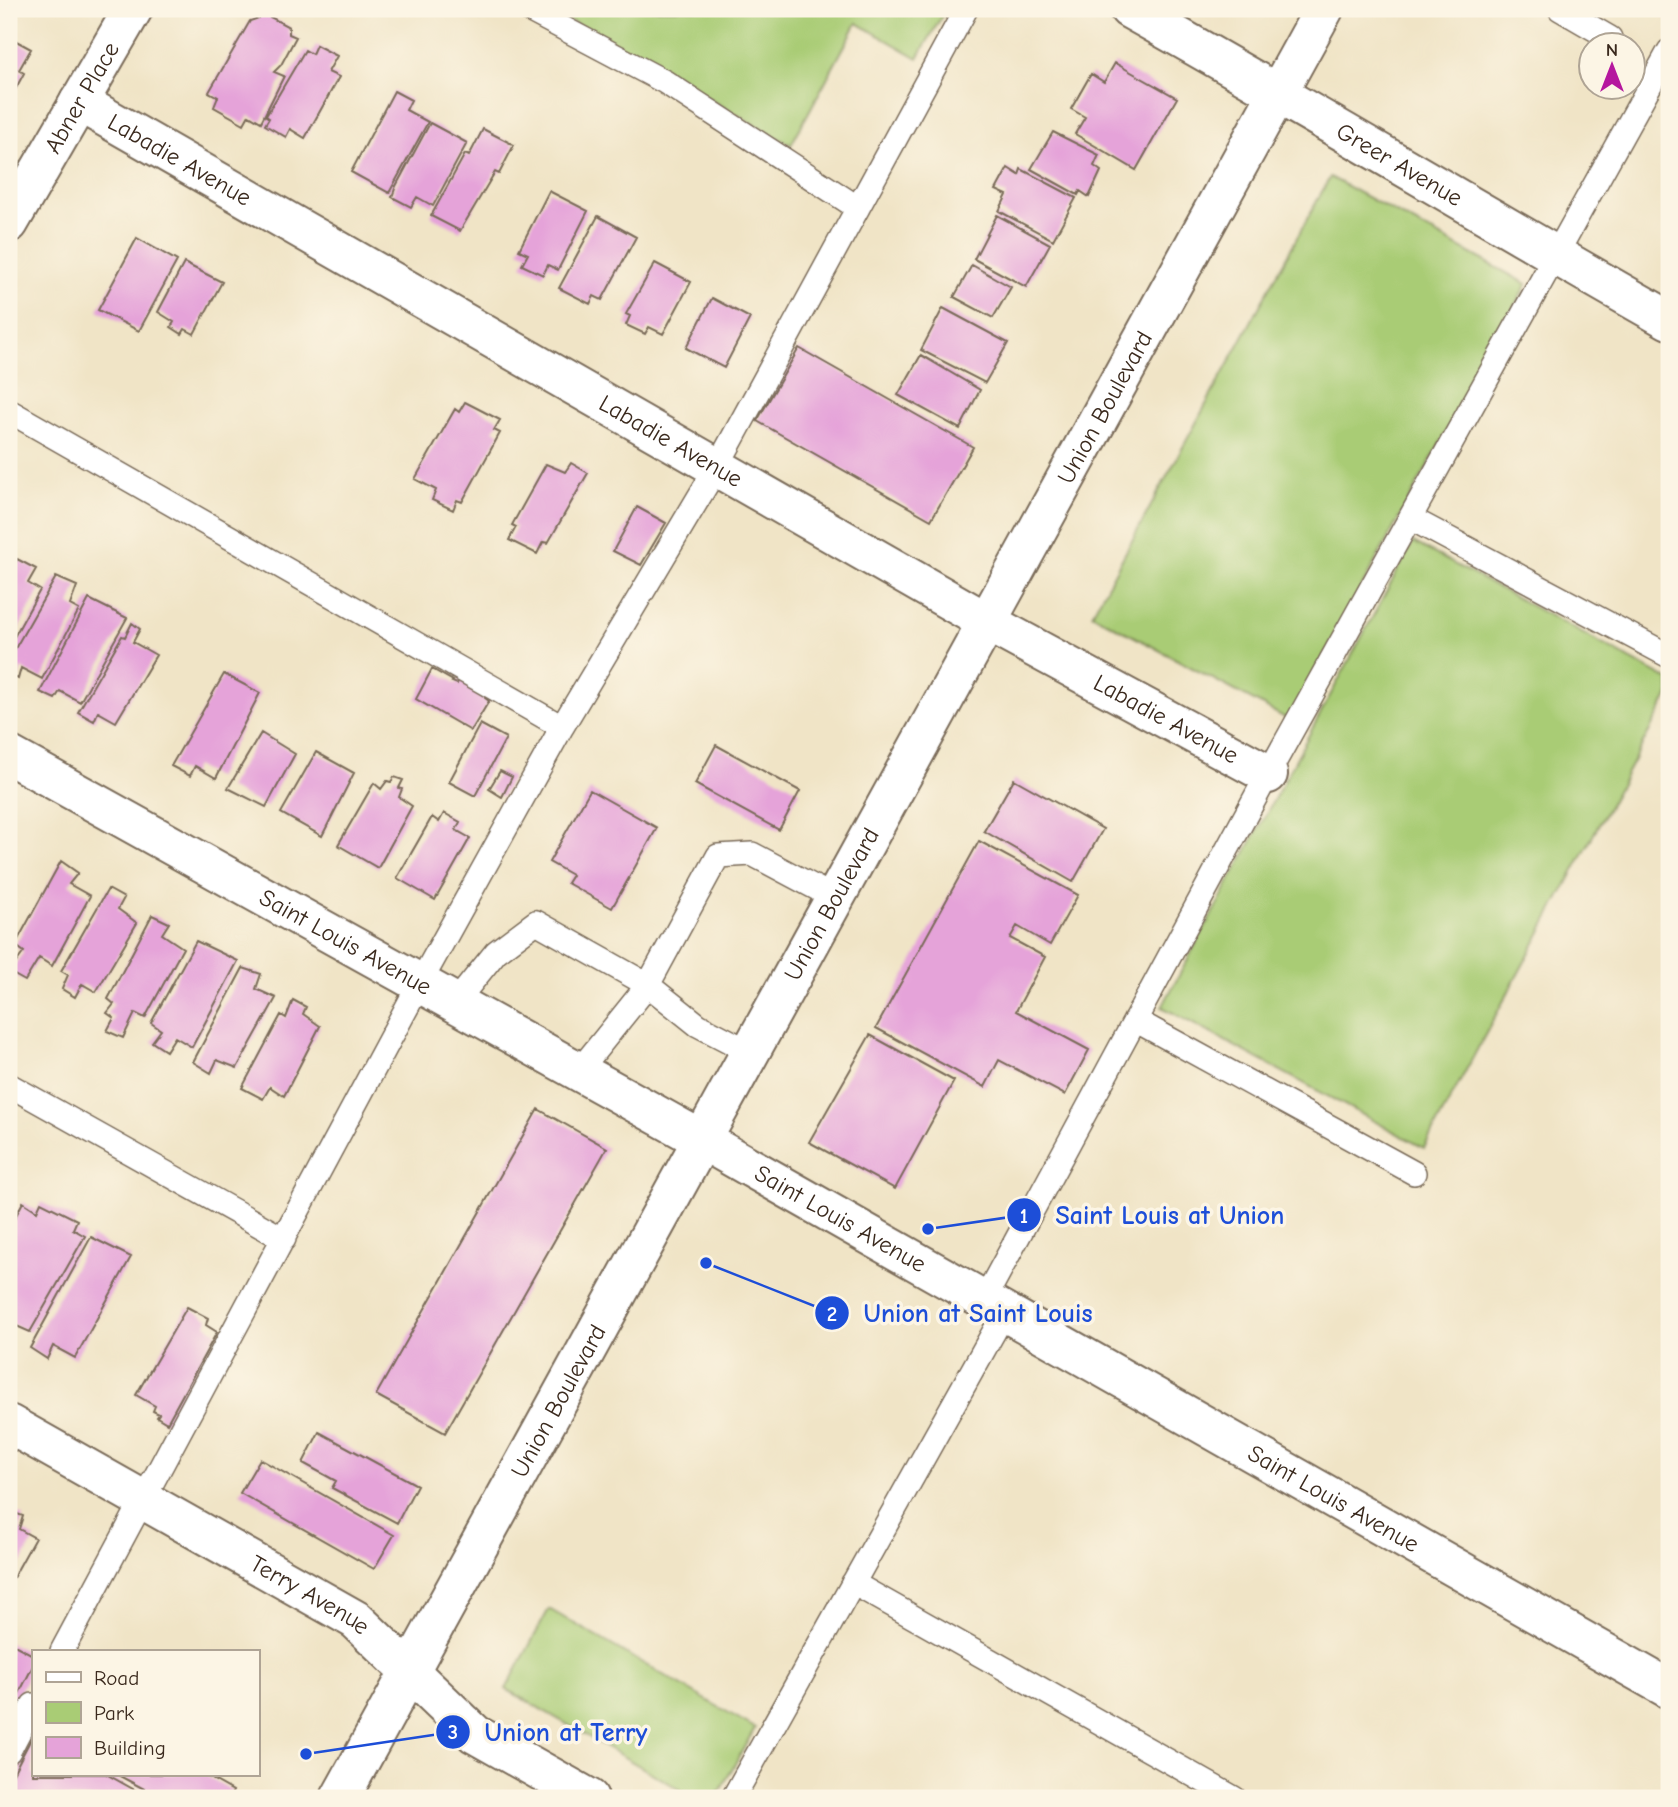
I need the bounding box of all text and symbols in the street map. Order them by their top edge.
north arrow [1576,32,1646,102]
street label: Abner Place [38,37,125,158]
text: N [1606,39,1618,61]
street label: Labadie Avenue [103,108,256,212]
street label: Greer Avenue [1332,117,1467,212]
street label: Union Boulevard [1052,326,1158,489]
street label: Labadie Avenue [594,389,747,493]
street label: Labadie Avenue [1089,668,1243,769]
street label: Union Boulevard [778,823,885,985]
street label: Saint Louis Avenue [255,883,436,1001]
street label: Saint Louis Avenue [750,1159,931,1278]
callout: Saint Louis at Union [1006,1192,1298,1239]
text: Saint Louis at Union [1056,1201,1284,1231]
text: 1 [1020,1204,1028,1228]
callout: Union at Saint Louis [814,1290,1106,1337]
text: Union at Saint Louis [864,1299,1092,1329]
text: 2 [827,1302,837,1326]
street label: Union Boulevard [505,1320,612,1482]
street label: Saint Louis Avenue [1243,1439,1424,1558]
street label: Terry Avenue [245,1549,376,1640]
legend [32,1650,259,1776]
text: Road [94,1666,139,1690]
text: Park [94,1701,134,1725]
callout: Union at Terry [435,1709,661,1756]
text: Union at Terry [485,1718,647,1748]
text: 3 [448,1720,458,1744]
text: Building [94,1736,166,1760]

